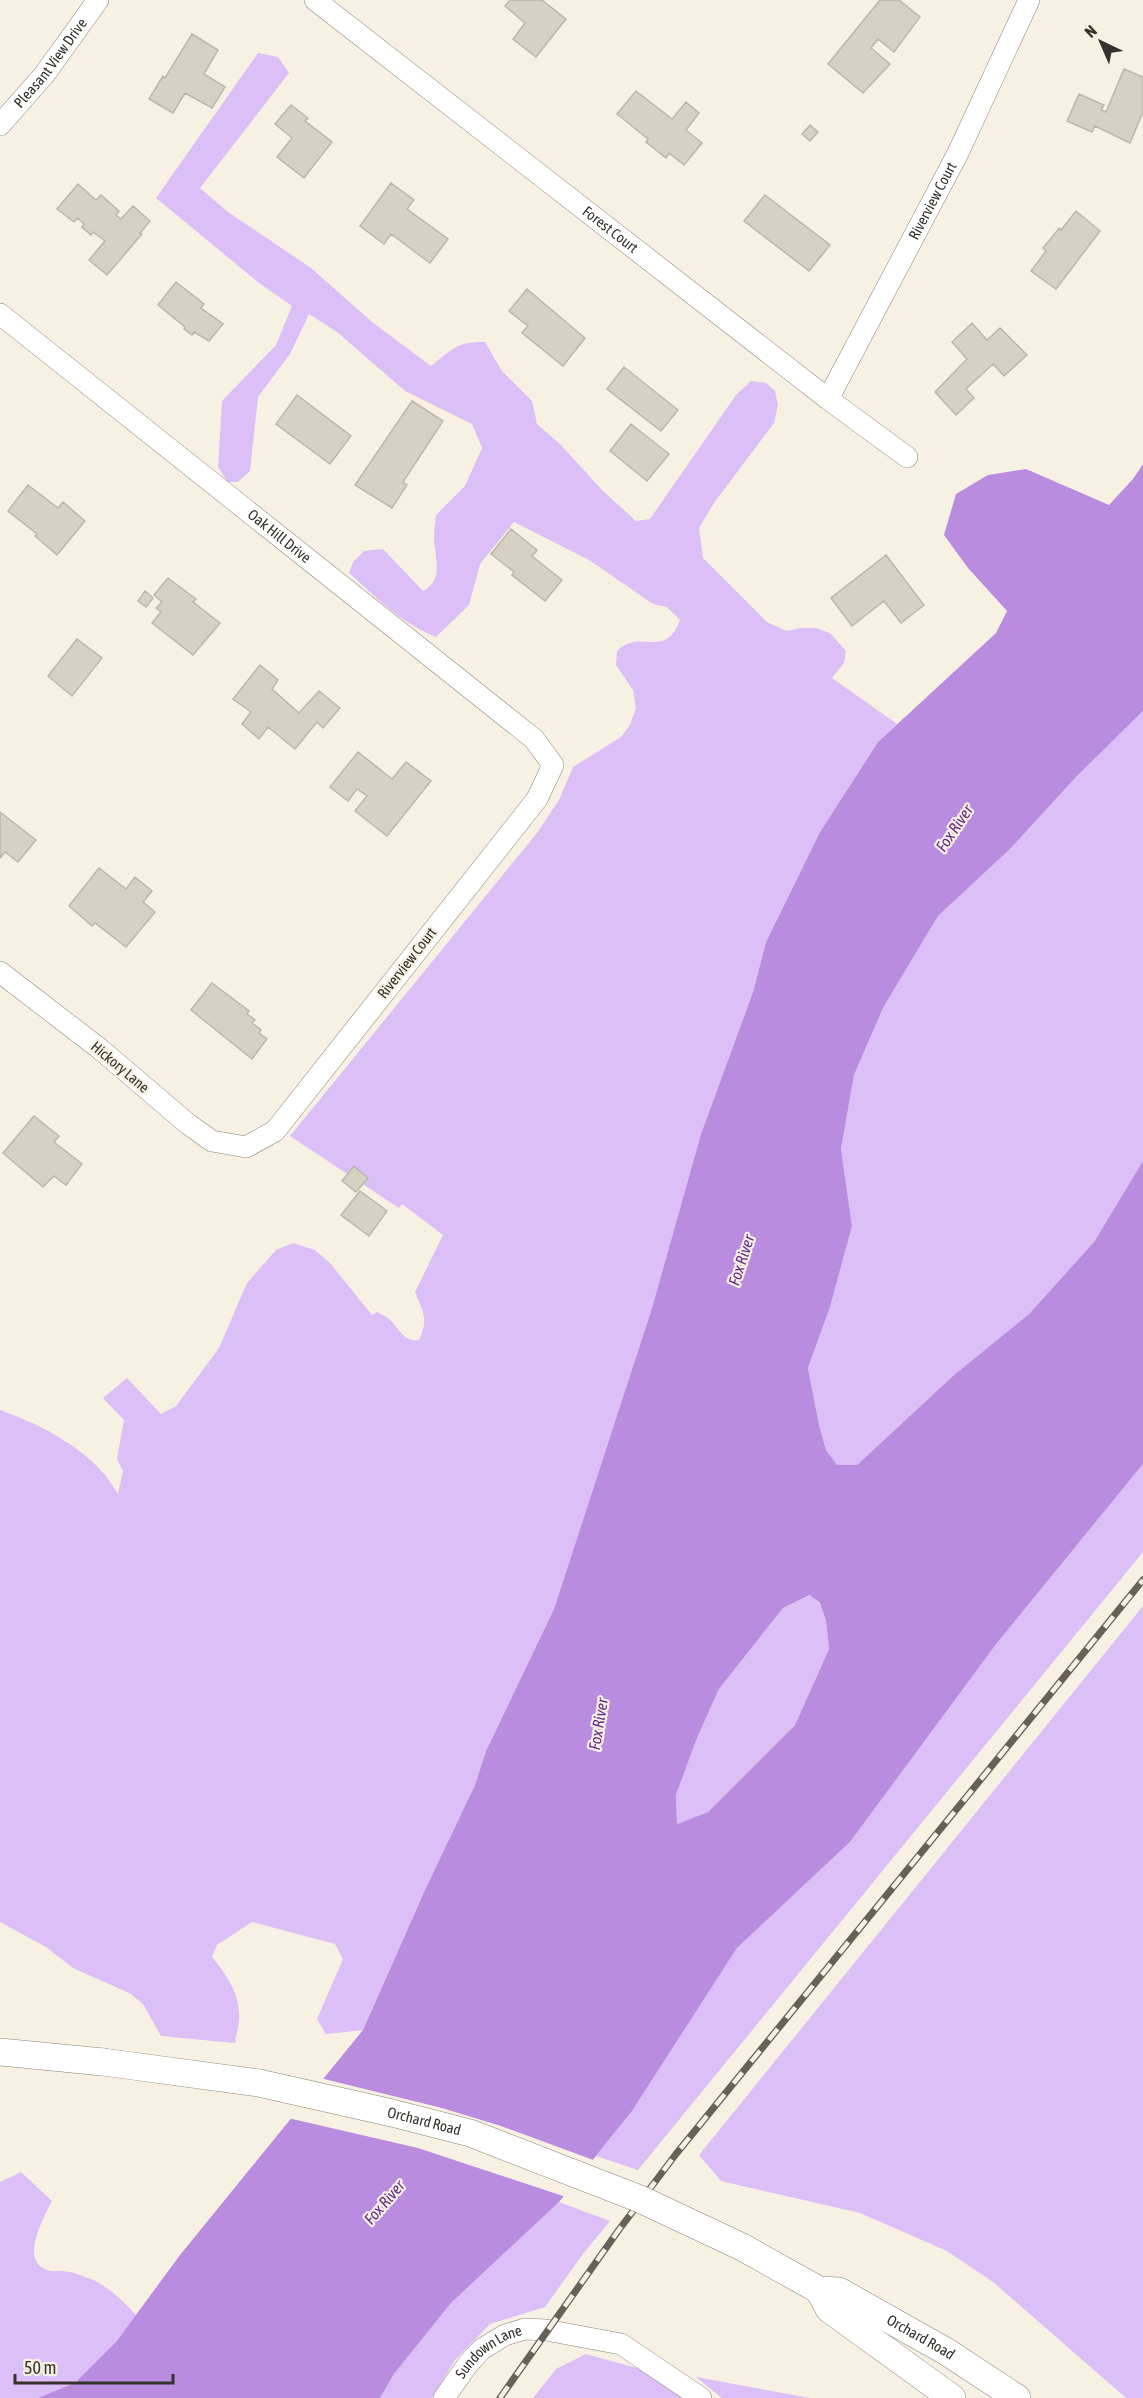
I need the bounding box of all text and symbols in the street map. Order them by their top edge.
north arrow [1071,12,1131,72]
street label: Pleasant View Drive [10,15,90,111]
text: N [1081,21,1100,41]
street label: Riverview Court [905,159,960,242]
street label: Forest Court [579,202,642,256]
street label: Oak Hill Drive [245,506,315,566]
water label: Fox River [932,800,977,855]
street label: Riverview Court [374,924,440,1001]
street label: Hickory Lane [88,1037,153,1096]
water label: Fox River [724,1231,758,1288]
water label: Fox River [585,1696,611,1751]
street label: Orchard Road [386,2103,463,2138]
water label: Fox River [360,2175,409,2228]
street label: Orchard Road [884,2311,958,2363]
street label: Sundown Lane [452,2321,524,2381]
scale bar [15,2347,172,2385]
text: 50 m [24,2357,56,2378]

